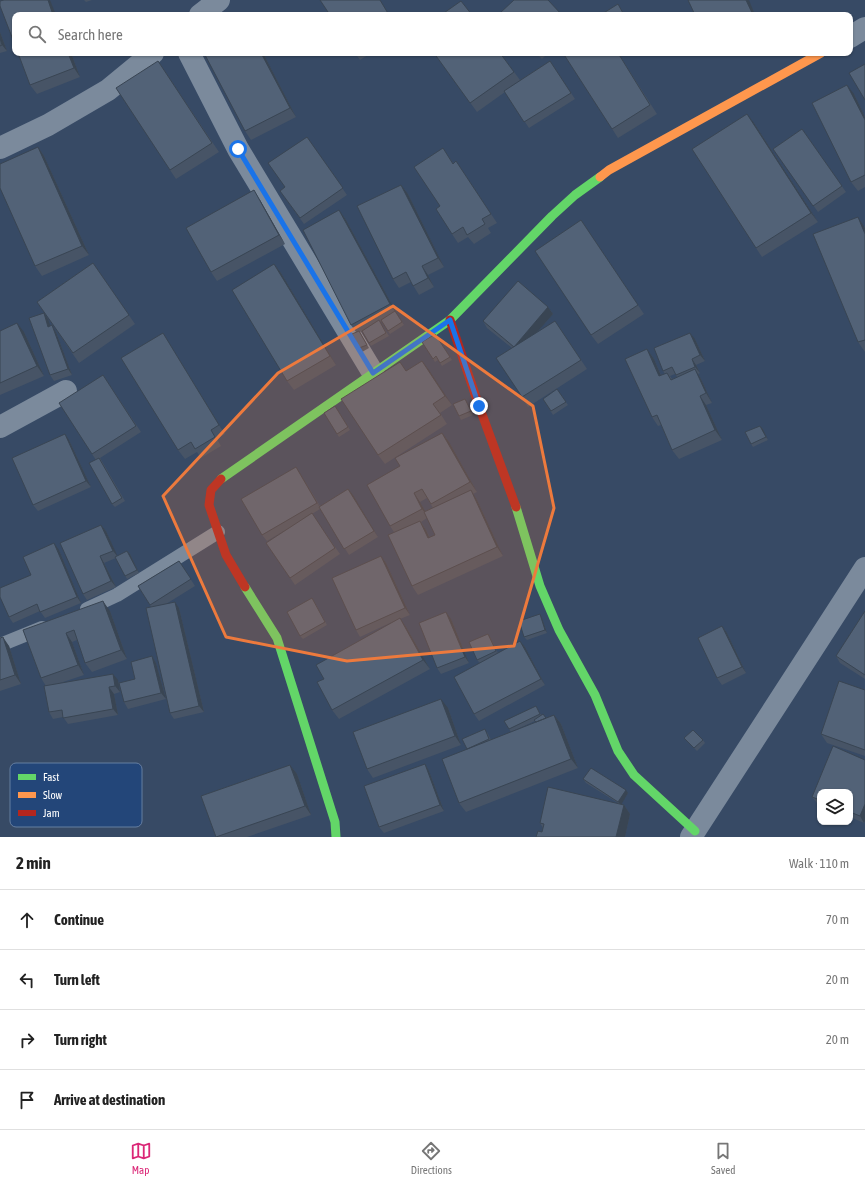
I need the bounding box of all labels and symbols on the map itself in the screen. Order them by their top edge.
route start [229,140,247,158]
route end [470,397,488,415]
legend [10,763,142,827]
text: Fast [43,771,59,783]
text: Slow [43,789,62,801]
text: Jam [43,807,60,819]

